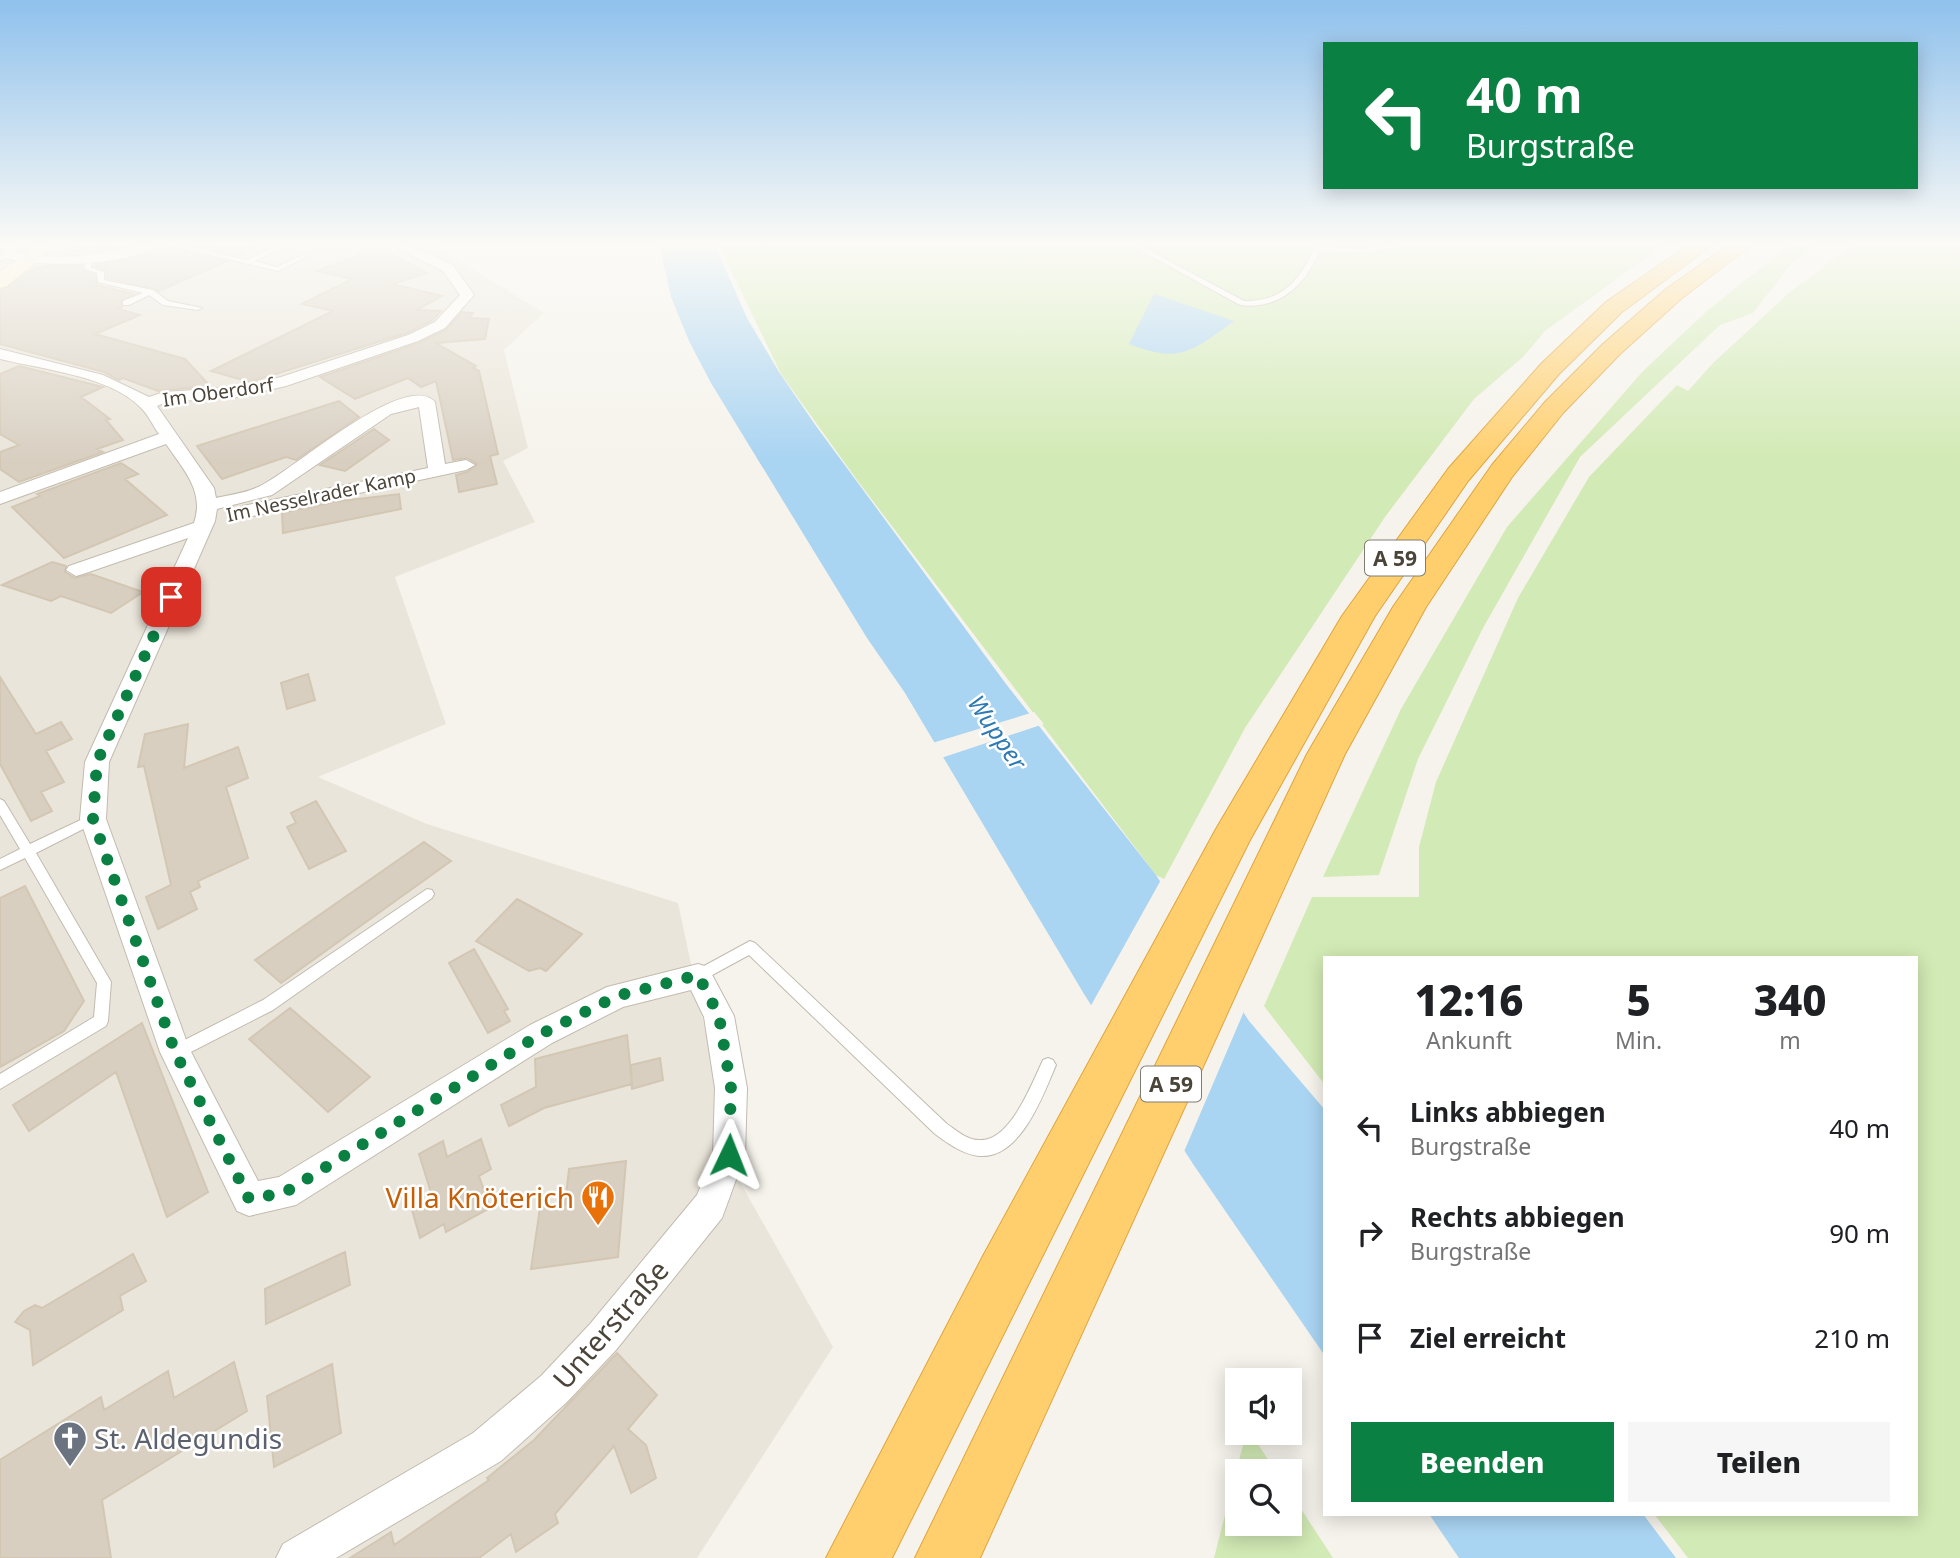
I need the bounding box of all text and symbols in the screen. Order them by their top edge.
text: 40 m [1466,61,1583,127]
icon: left [1351,70,1442,161]
text: Burgstraße [1466,124,1635,167]
street label: Im Oberdorf [161,371,276,413]
street label: Im Nesselrader Kamp [224,462,418,528]
road number: A 59 [1365,540,1425,576]
pin [141,567,201,627]
icon: arrive [152,578,190,616]
water label: Wupper [961,688,1036,777]
text: 12:16 [1414,971,1524,1028]
text: 5 [1626,971,1651,1028]
text: 340 [1754,971,1827,1028]
text: Ankunft [1426,1024,1512,1056]
text: Min. [1615,1024,1662,1056]
text: m [1779,1024,1801,1056]
road number: A 59 [1141,1066,1201,1102]
text: Links abbiegen [1410,1094,1606,1130]
icon: left [1351,1109,1389,1147]
text: 40 m [1829,1110,1890,1146]
position arrow [692,1118,766,1192]
text: Burgstraße [1410,1130,1531,1162]
place label: Villa Knöterich [386,1178,574,1216]
restaurant icon: Villa Knöterich [579,1178,617,1227]
text: Rechts abbiegen [1410,1199,1625,1235]
icon: right [1351,1214,1389,1252]
text: 90 m [1829,1215,1890,1251]
text: Burgstraße [1410,1235,1531,1267]
street label: Unterstraße [544,1252,676,1396]
icon: arrive [1351,1319,1389,1357]
text: Ziel erreicht [1410,1320,1566,1356]
text: 210 m [1814,1320,1890,1356]
map controls [1225,1368,1302,1536]
button: sound [1225,1368,1302,1445]
church icon: St. Aldegundis [51,1419,89,1468]
place label: St. Aldegundis [94,1419,282,1457]
button: Beenden [1351,1422,1614,1502]
button: Teilen [1628,1422,1890,1502]
button: search [1225,1459,1302,1536]

